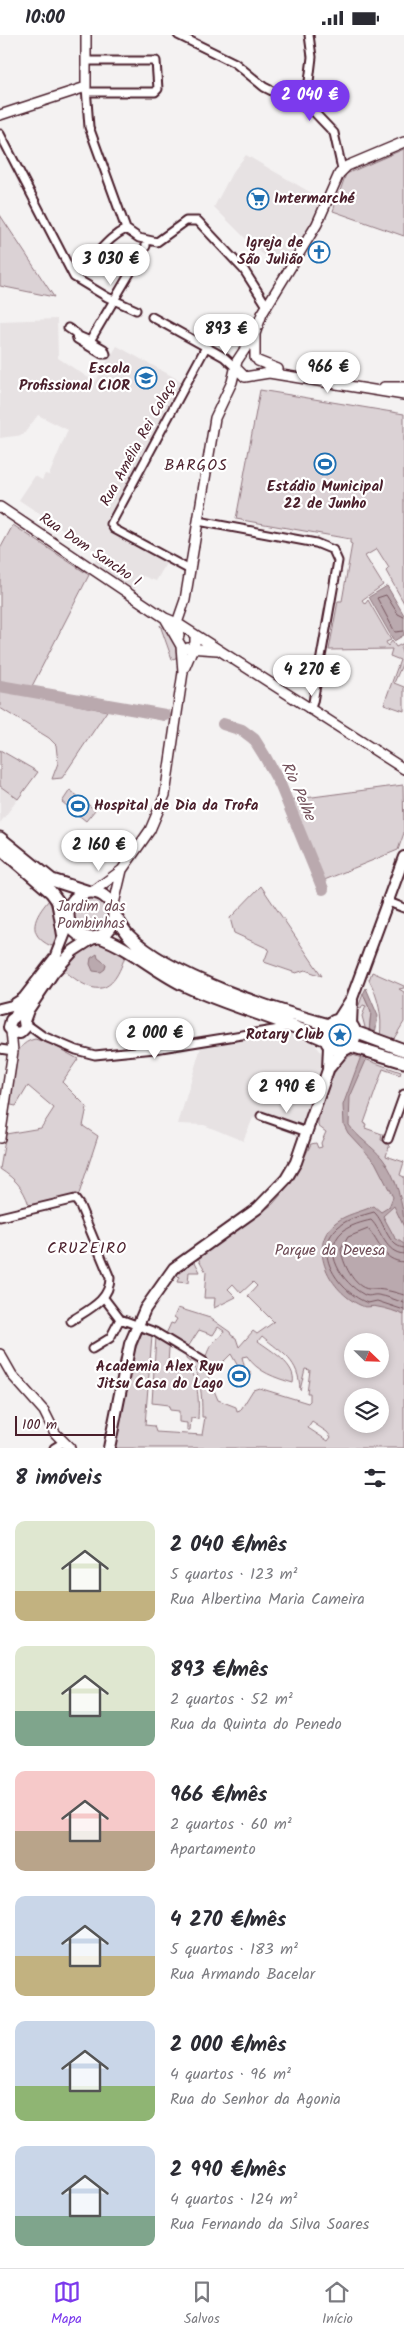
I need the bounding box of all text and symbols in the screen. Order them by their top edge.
text: 10:00 [25,3,65,33]
pin: 2 040 € [264,79,356,122]
text: 2 040 € [282,83,338,108]
supermarket icon: Intermarché [246,187,270,211]
place label: Intermarché [274,187,356,211]
place label: Igreja de São Julião [237,231,304,272]
church icon: Igreja de São Julião [307,240,331,264]
pin: 3 030 € [65,243,157,286]
text: 3 030 € [83,247,139,272]
pin: 893 € [191,313,261,356]
text: 893 € [205,317,247,342]
pin: 966 € [293,351,363,394]
text: 966 € [307,355,349,380]
place label: Escola Profissional CIOR [19,357,130,398]
school or university icon: Escola Profissional CIOR [134,366,158,390]
street label: Rua Amélia Rei Colaço [94,375,184,511]
sports icon: Estádio Municipal 22 de Junho [313,452,337,476]
district label: BARGOS [164,453,228,478]
place label: Estádio Municipal 22 de Junho [267,475,383,516]
street label: Rua Dom Sancho I [34,507,146,593]
pin: 4 270 € [266,655,358,697]
text: 4 270 € [284,658,340,683]
water label: Rio Pelhe [274,757,323,826]
sports icon: Hospital de Dia da Trofa [66,794,90,818]
place label: Hospital de Dia da Trofa [94,794,259,818]
pin: 2 160 € [53,829,145,872]
text: 2 160 € [72,833,126,858]
park label: Jardim das Pombinhas [57,895,126,936]
pin: 2 000 € [109,1017,201,1060]
text: 2 000 € [127,1021,183,1046]
place label: Rotary Club [246,1023,324,1047]
place icon: Rotary Club [328,1023,352,1047]
pin: 2 990 € [241,1071,333,1114]
text: 2 990 € [259,1075,315,1100]
district label: CRUZEIRO [47,1236,127,1261]
park label: Parque da Devesa [275,1239,385,1263]
north arrow [344,1333,389,1377]
map controls [344,1333,389,1433]
place label: Academia Alex Ryu Jitsu Casa do Lago [96,1355,224,1396]
sports icon: Academia Alex Ryu Jitsu Casa do Lago [227,1364,251,1388]
button: layers [344,1388,389,1433]
scale bar [15,1413,115,1436]
text: 100 m [22,1414,57,1436]
text: 8 imóveis [15,1462,102,1495]
icon: filters [361,1464,389,1492]
text: 2 040 €/mês [170,1529,287,1562]
icon: home [55,1541,115,1601]
text: 5 quartos · 123 m² [170,1562,298,1587]
text: Rua Albertina Maria Cameira [170,1587,365,1612]
text: 893 €/mês [170,1654,268,1687]
icon: home [55,1666,115,1726]
text: 2 quartos · 52 m² [170,1687,293,1712]
text: Rua da Quinta do Penedo [170,1712,342,1737]
text: 966 €/mês [170,1779,267,1812]
icon: home [55,1791,115,1851]
text: 2 quartos · 60 m² [170,1812,292,1837]
text: Apartamento [170,1837,256,1862]
text: 4 270 €/mês [170,1904,286,1937]
icon: home [55,1916,115,1976]
text: 5 quartos · 183 m² [170,1937,298,1962]
text: Rua Armando Bacelar [170,1962,315,1987]
text: 2 000 €/mês [170,2029,287,2062]
icon: home [55,2041,115,2101]
text: 4 quartos · 96 m² [170,2062,291,2087]
text: Rua do Senhor da Agonia [170,2087,341,2112]
text: 2 990 €/mês [170,2154,286,2187]
icon: home [55,2166,115,2226]
text: 4 quartos · 124 m² [170,2187,297,2212]
text: Rua Fernando da Silva Soares [170,2212,369,2237]
tab: Mapa [51,2278,82,2330]
tab: Salvos [184,2278,220,2330]
tab: Início [322,2278,353,2330]

